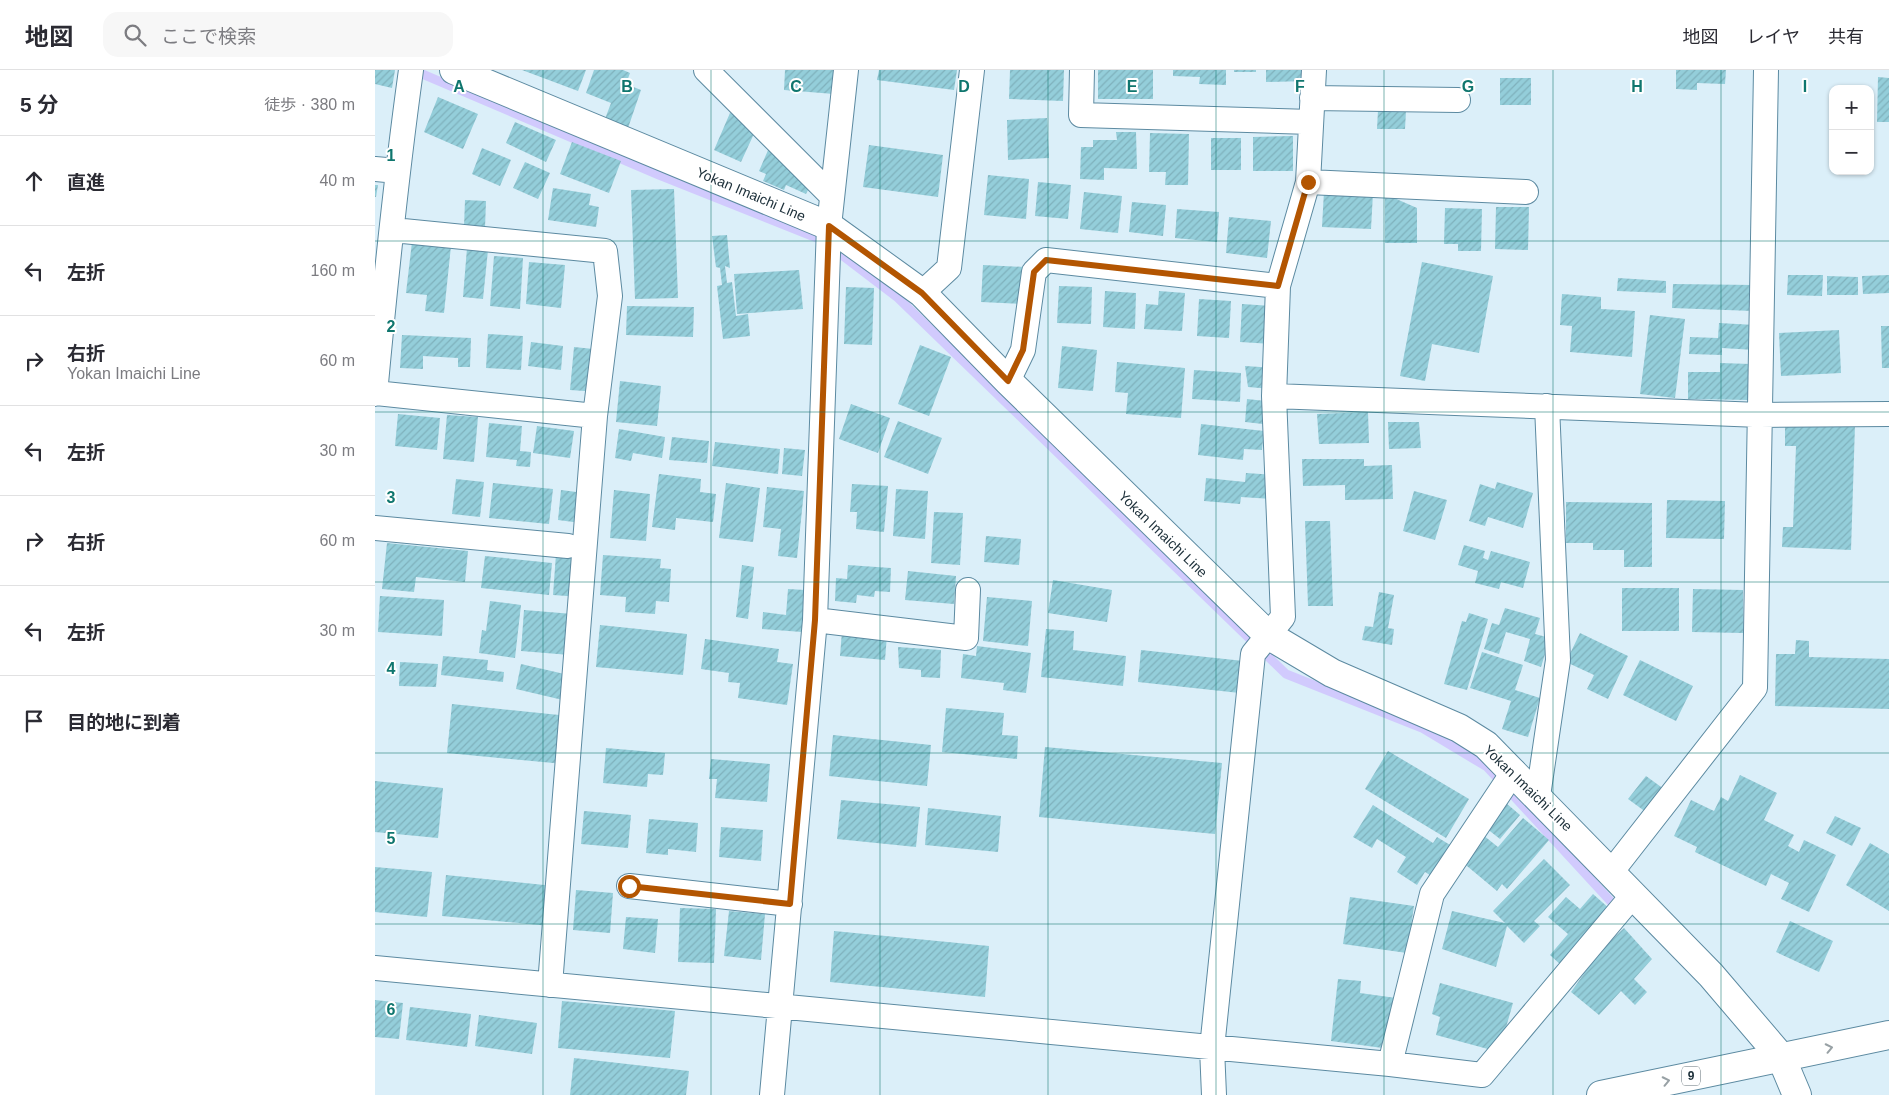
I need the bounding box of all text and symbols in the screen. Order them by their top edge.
search box [103,12,453,57]
icon: search [121,21,149,49]
text: 地図 [25,23,73,50]
text: ここで検索 [161,26,256,47]
text: 地図 [1683,27,1719,47]
text: レイヤ [1747,27,1800,47]
text: 共有 [1828,27,1864,47]
text: A [453,78,465,95]
text: B [621,78,633,95]
text: C [790,78,802,95]
text: D [958,78,970,95]
text: E [1127,78,1138,95]
text: F [1295,78,1305,95]
text: G [1462,78,1474,95]
text: H [1631,78,1643,95]
text: I [1803,78,1807,95]
map controls [1829,85,1874,175]
button: + [1829,85,1874,130]
text: 5 分 [20,93,59,116]
text: 徒歩 · 380 m [264,96,355,113]
button: − [1829,130,1874,175]
text: 1 [387,147,396,164]
street label: Yokan Imaichi Line [694,164,808,224]
icon: ahead [20,167,48,195]
route end [1297,171,1320,194]
text: 直進 [67,172,105,193]
text: 40 m [319,172,355,189]
icon: left [20,257,48,285]
text: 左折 [67,262,105,283]
text: 160 m [311,262,355,279]
text: 2 [387,318,396,335]
text: 右折 [67,343,105,364]
icon: right [20,347,48,375]
text: 60 m [319,352,355,369]
text: Yokan Imaichi Line [67,365,201,382]
icon: left [20,437,48,465]
text: 左折 [67,442,105,463]
text: 30 m [319,442,355,459]
street label: Yokan Imaichi Line [1115,488,1211,581]
text: 3 [387,489,396,506]
icon: right [20,527,48,555]
text: 右折 [67,532,105,553]
text: 60 m [319,532,355,549]
icon: left [20,617,48,645]
text: 左折 [67,622,105,643]
text: 30 m [319,622,355,639]
text: 4 [387,660,396,677]
icon: arrive [20,707,48,735]
text: 目的地に到着 [67,712,181,733]
street label: Yokan Imaichi Line [1480,742,1576,835]
text: 5 [387,830,396,847]
route start [618,875,641,898]
text: 6 [387,1001,396,1018]
one-way arrow [1825,1043,1834,1053]
road number: 9 [1682,1066,1700,1086]
one-way arrow [1662,1077,1671,1087]

